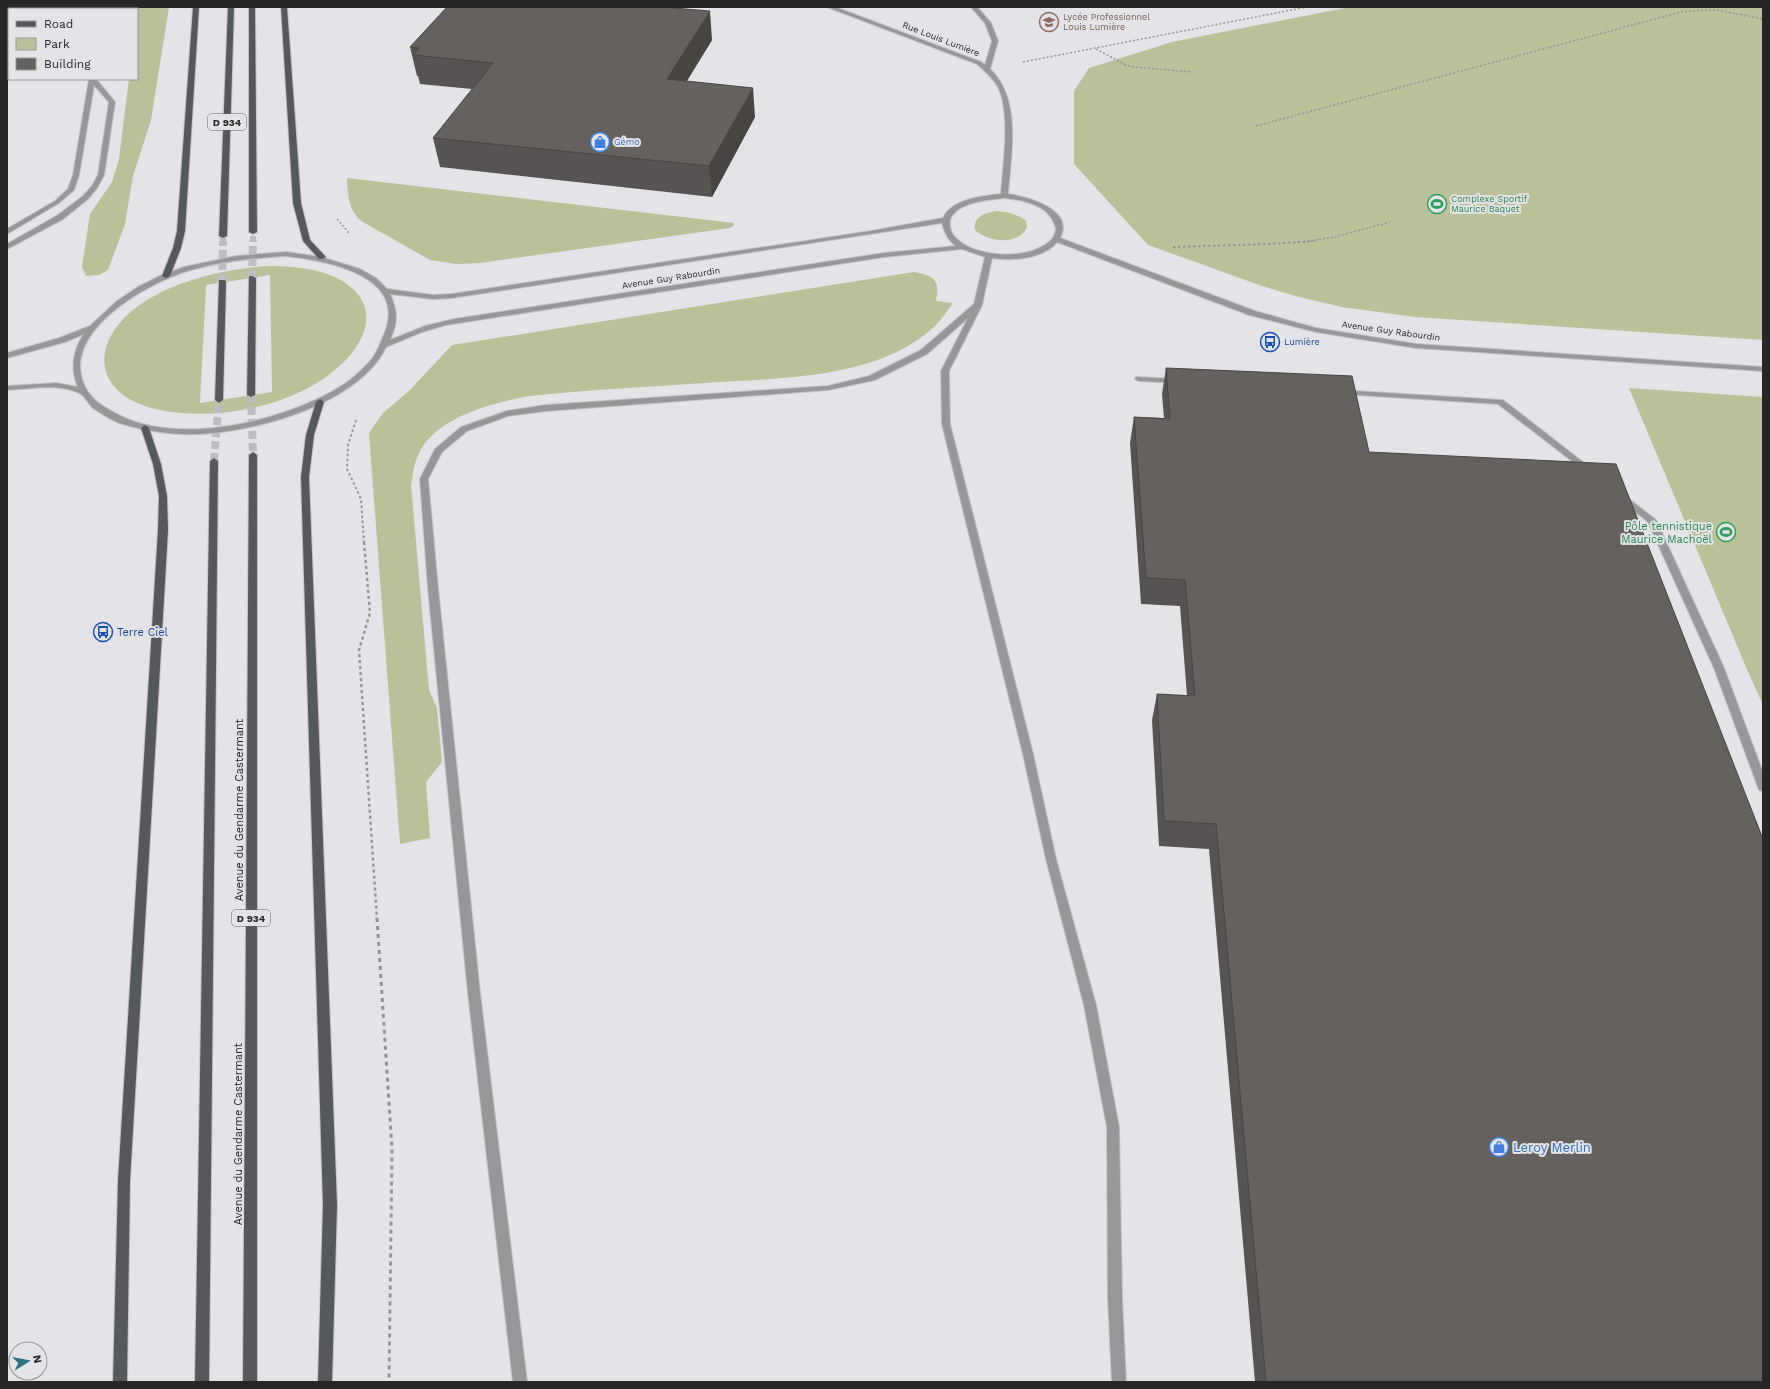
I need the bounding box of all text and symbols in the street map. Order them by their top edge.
legend [8,8,138,80]
school or university icon: Lycée Professionnel Louis Lumière [1038,11,1060,33]
place label: Lycée Professionnel Louis Lumière [1063,12,1150,32]
text: Road [44,17,73,31]
street label: Rue Louis Lumière [901,20,981,58]
text: Park [44,37,70,51]
text: Building [44,57,91,71]
road number: D 934 [208,114,246,130]
shop icon: Gémo [589,131,611,153]
place label: Gémo [614,137,640,147]
sports icon: Complexe Sportif Maurice Baquet [1426,193,1448,215]
place label: Complexe Sportif Maurice Baquet [1451,194,1528,214]
street label: Avenue Guy Rabourdin [621,265,721,291]
street label: Avenue Guy Rabourdin [1341,319,1441,343]
bus stop icon: Lumière [1259,331,1281,353]
place label: Lumière [1284,337,1320,347]
place label: Pôle tennistique Maurice Machoël [1621,520,1713,546]
sports icon: Pôle tennistique Maurice Machoël [1715,521,1737,543]
bus stop icon: Terre Ciel [92,621,114,643]
place label: Terre Ciel [117,626,168,639]
street label: Avenue du Gendarme Castermant [233,718,246,901]
road number: D 934 [232,910,270,926]
street label: Avenue du Gendarme Castermant [232,1042,245,1225]
shop icon: Leroy Merlin [1488,1136,1510,1158]
place label: Leroy Merlin [1513,1140,1591,1155]
north arrow [8,1341,48,1381]
text: N [30,1354,44,1364]

